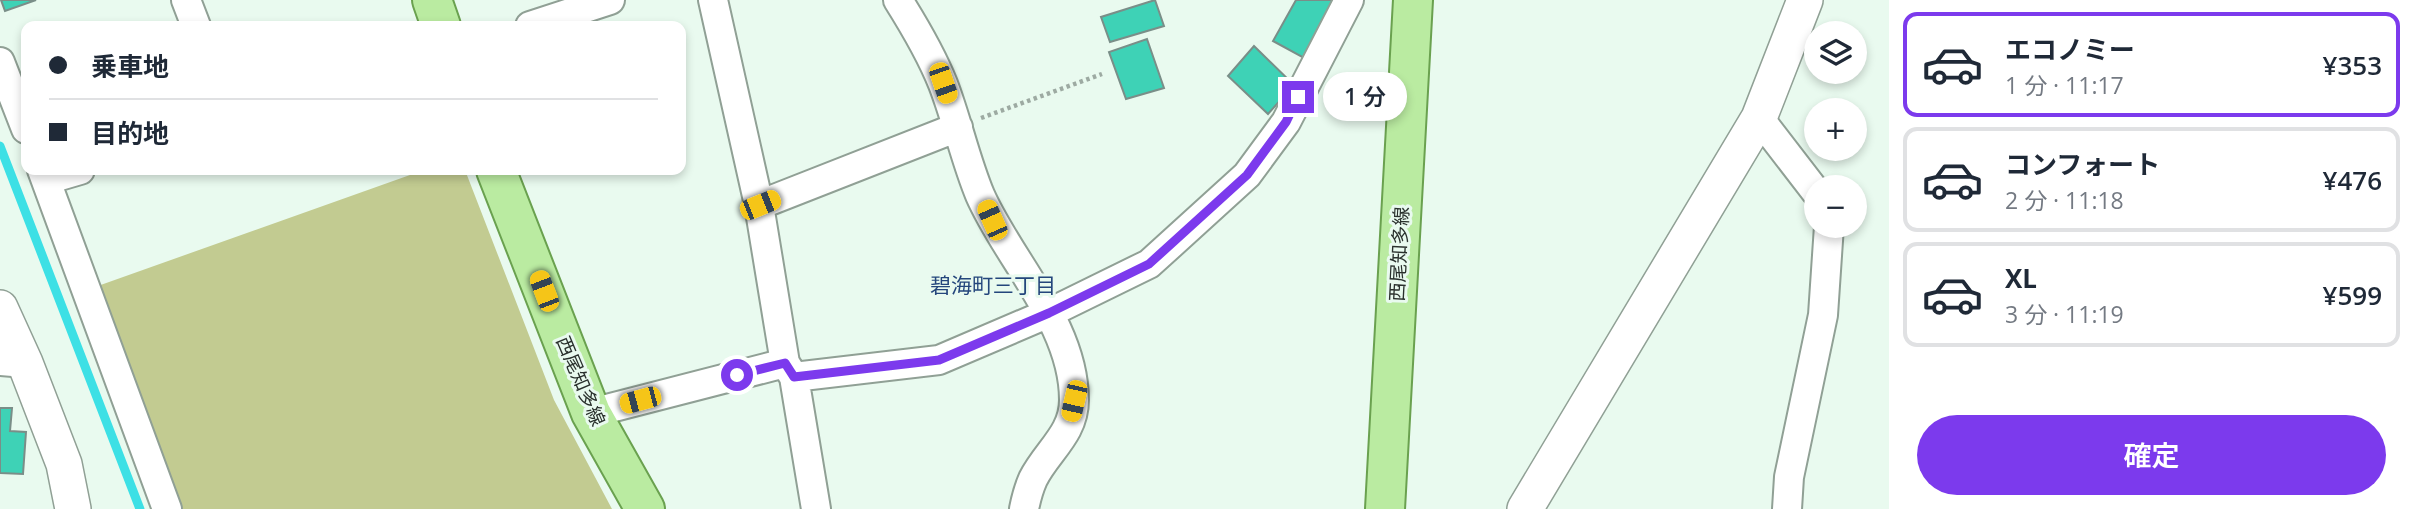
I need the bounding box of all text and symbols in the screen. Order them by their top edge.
map controls [1804,21,1867,238]
button: layers [1804,21,1867,84]
text: エコノミー [2005,31,2135,67]
icon: car [1921,33,1984,96]
text: ¥353 [2323,47,2382,83]
text: 乗車地 [91,48,169,84]
car [927,60,960,106]
text: 1 分 · 11:17 [2005,69,2124,101]
callout: 1 分 [1322,72,1406,122]
text: 1 分 [1344,80,1386,112]
route end [1282,81,1314,113]
button: + [1804,98,1867,161]
text: 目的地 [91,115,169,151]
text: コンフォート [2005,146,2160,182]
icon: car [1921,148,1984,211]
text: ¥476 [2323,162,2382,198]
button: − [1804,175,1867,238]
text: 2 分 · 11:18 [2005,184,2124,216]
car [737,187,784,223]
car [974,197,1011,243]
street label: 西尾知多線 [1384,206,1414,302]
text: XL [2005,260,2037,296]
icon: car [1921,263,1984,326]
car [527,268,562,314]
district label: 碧海町三丁目 [930,271,1056,299]
text: ¥599 [2323,277,2382,313]
text: 3 分 · 11:19 [2005,298,2124,330]
street label: 西尾知多線 [550,332,612,430]
route start [721,359,753,391]
car [1060,378,1089,424]
car [617,384,664,416]
button: 確定 [1917,415,2386,495]

